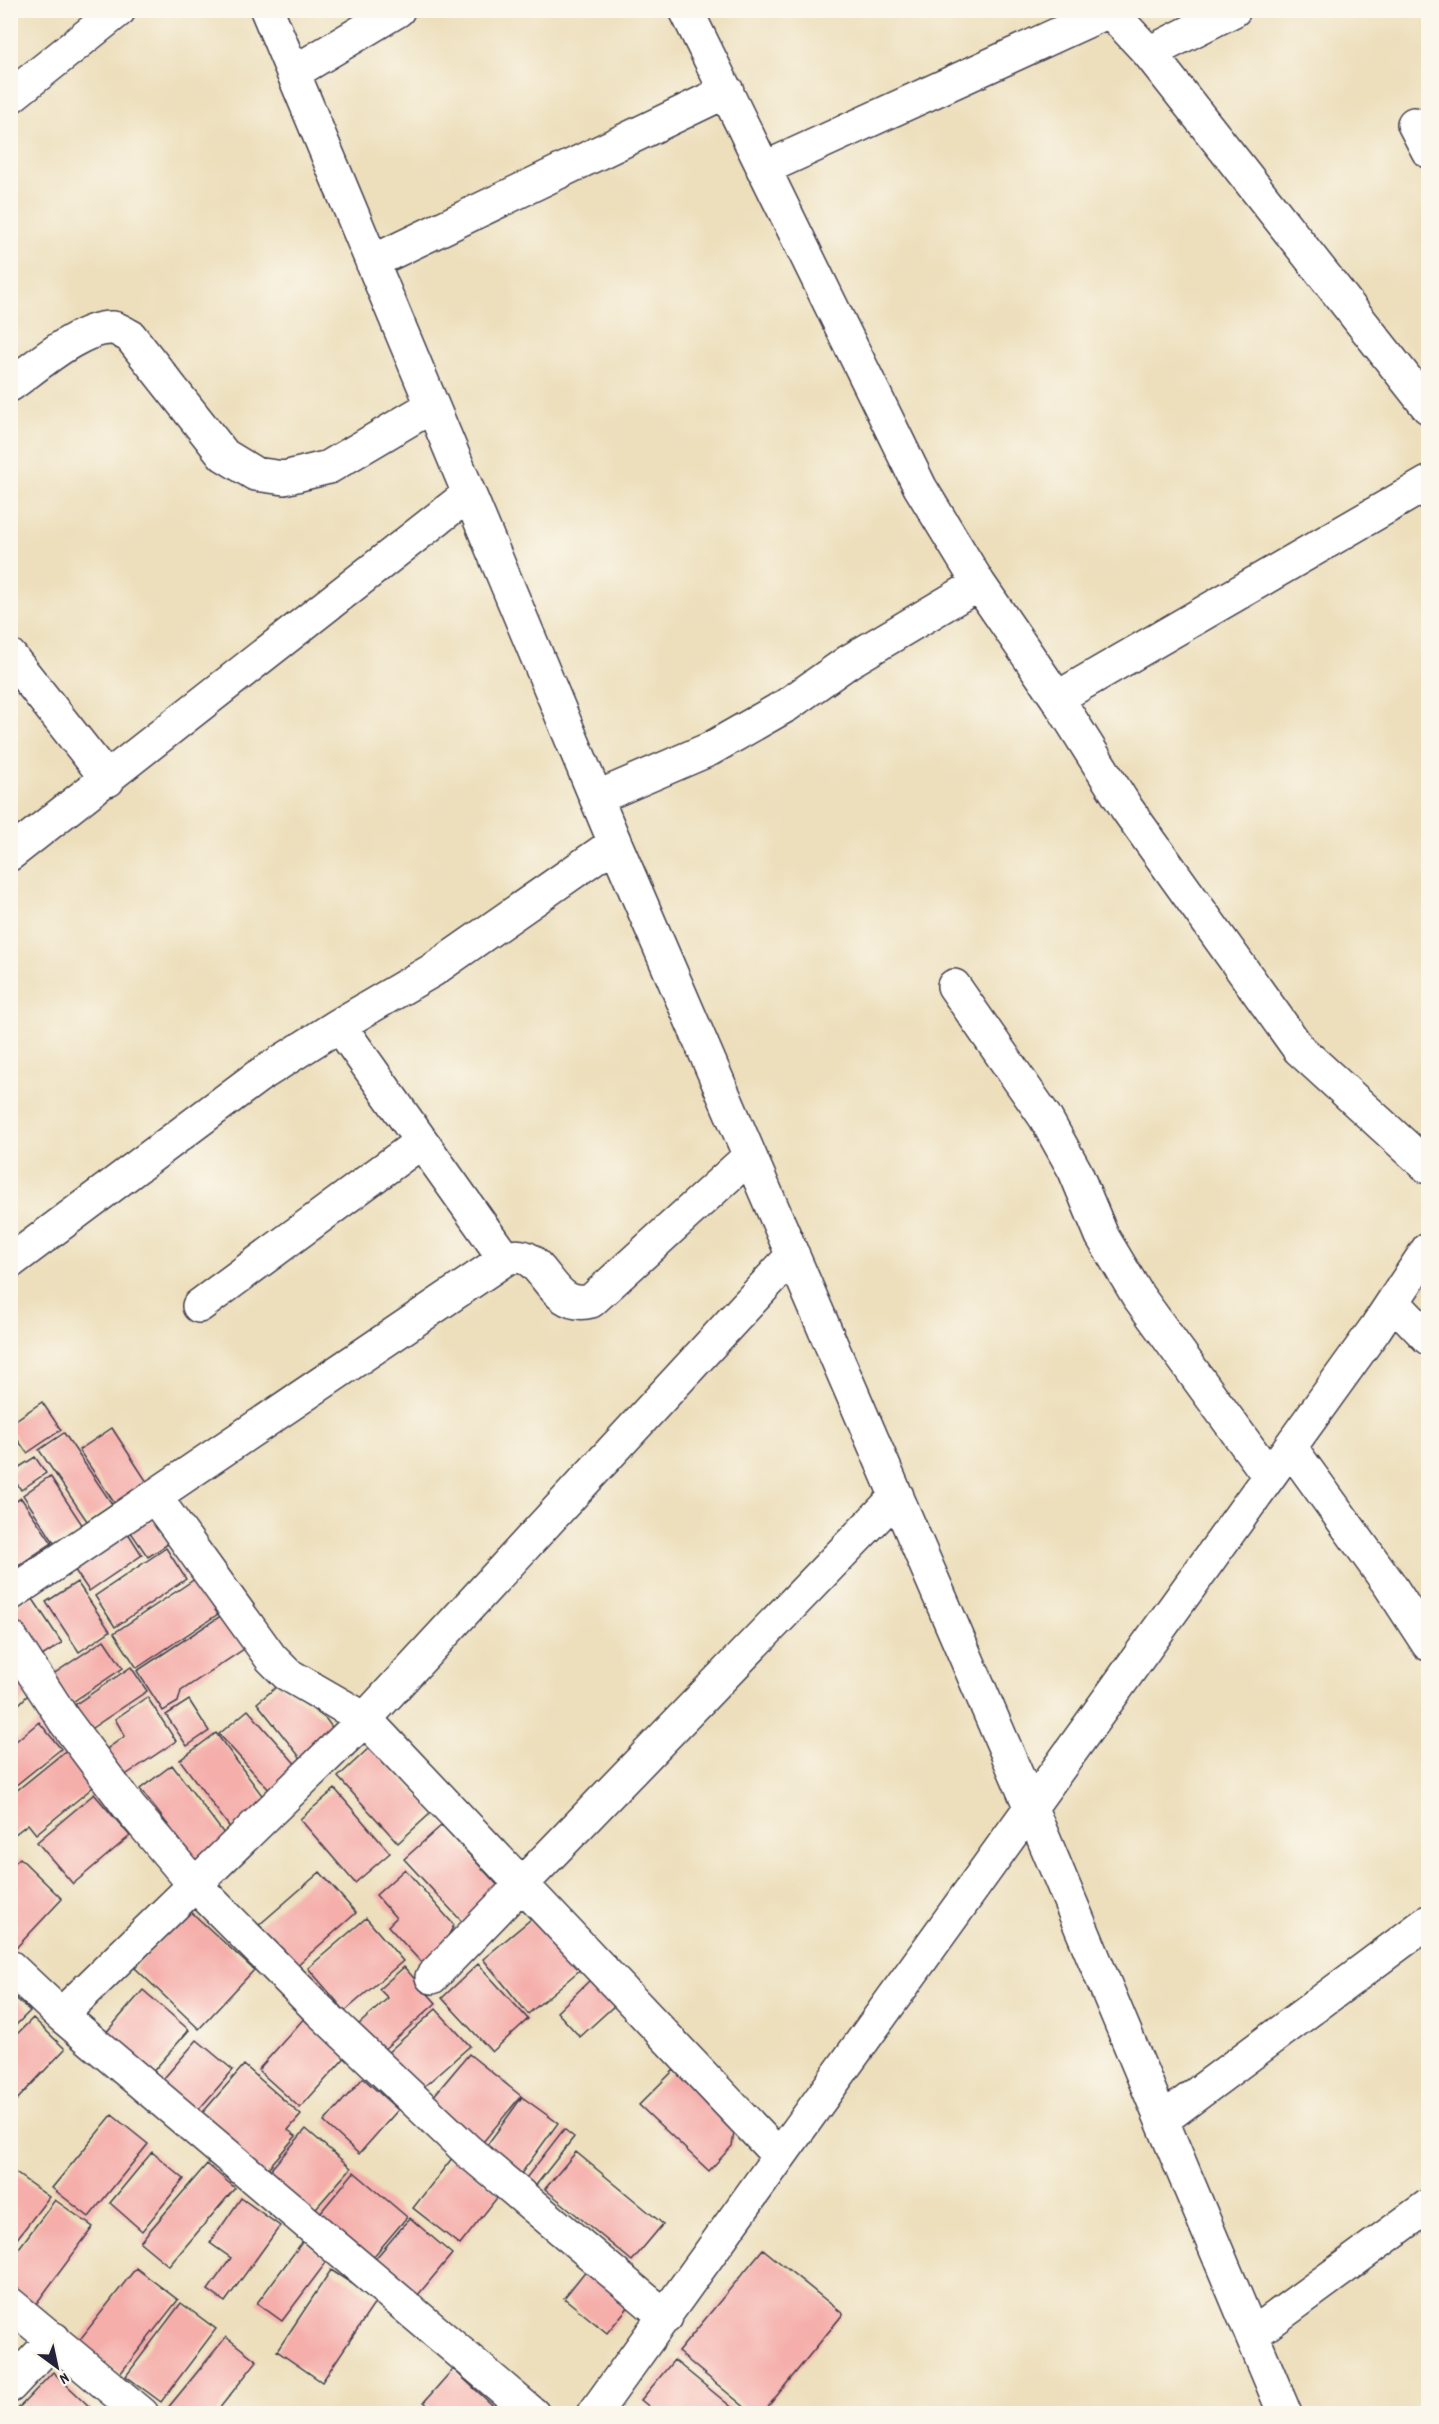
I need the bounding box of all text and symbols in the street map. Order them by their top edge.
north arrow [27,2337,87,2397]
text: N [54,2366,73,2389]

